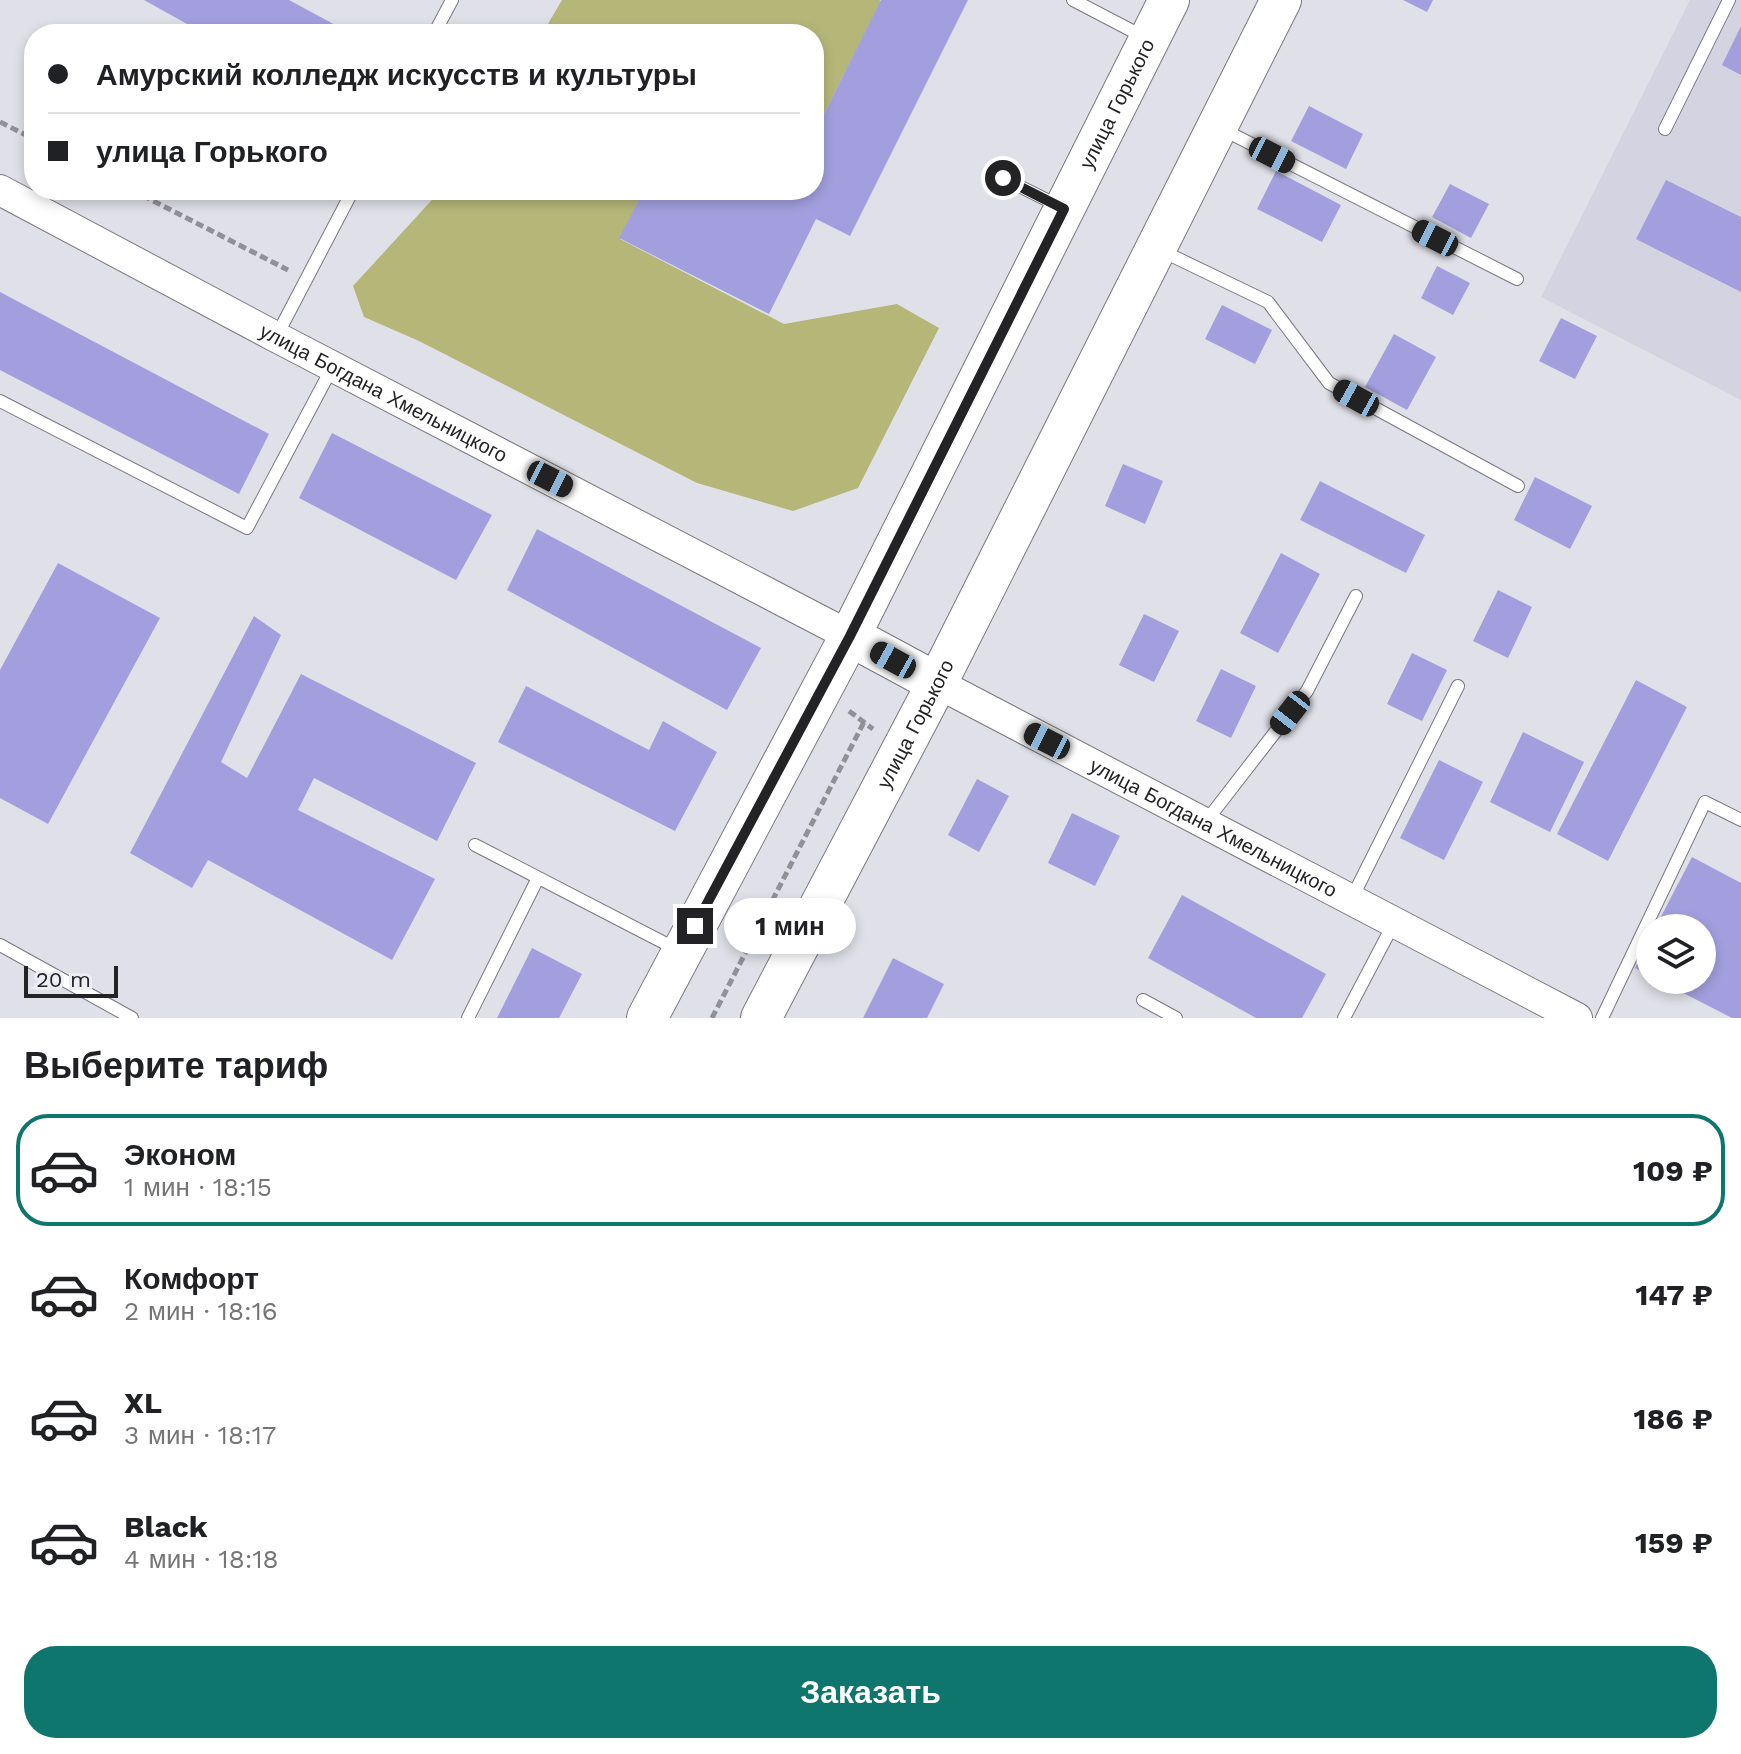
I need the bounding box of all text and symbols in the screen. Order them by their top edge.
street label: улица Горького [1074,35,1160,173]
text: Амурский колледж искусств и культуры [96,57,697,92]
car [1245,133,1299,177]
text: улица Горького [96,134,328,169]
route start [985,160,1021,196]
car [1408,216,1462,260]
street label: улица Богдана Хмельницкого [256,319,511,467]
car [1329,376,1383,420]
car [523,457,577,501]
car [866,638,920,682]
street label: улица Горького [872,656,959,793]
car [1266,687,1314,739]
car [1020,719,1074,763]
street label: улица Богдана Хмельницкого [1086,753,1341,902]
callout: 1 мин [723,898,855,954]
route end [677,908,713,944]
text: 1 мин [755,911,825,941]
map controls [1636,914,1716,994]
button: layers [1636,914,1716,994]
scale bar [24,962,118,998]
text: 20 m [36,967,91,992]
text: Выберите тариф [24,1045,328,1087]
icon: car [28,1134,100,1206]
text: Эконом [124,1137,237,1172]
text: 109 ₽ [1633,1153,1713,1188]
text: 1 мин · 18:15 [124,1172,272,1202]
icon: car [28,1258,100,1330]
text: Комфорт [124,1261,259,1296]
text: 147 ₽ [1635,1277,1713,1312]
text: 2 мин · 18:16 [124,1296,278,1326]
icon: car [28,1382,100,1454]
text: XL [124,1385,162,1420]
text: 186 ₽ [1634,1401,1713,1436]
text: 3 мин · 18:17 [124,1420,276,1450]
icon: car [28,1506,100,1578]
text: Black [124,1509,208,1544]
text: 159 ₽ [1635,1525,1713,1560]
text: 4 мин · 18:18 [124,1544,279,1574]
button: Заказать [24,1646,1717,1738]

